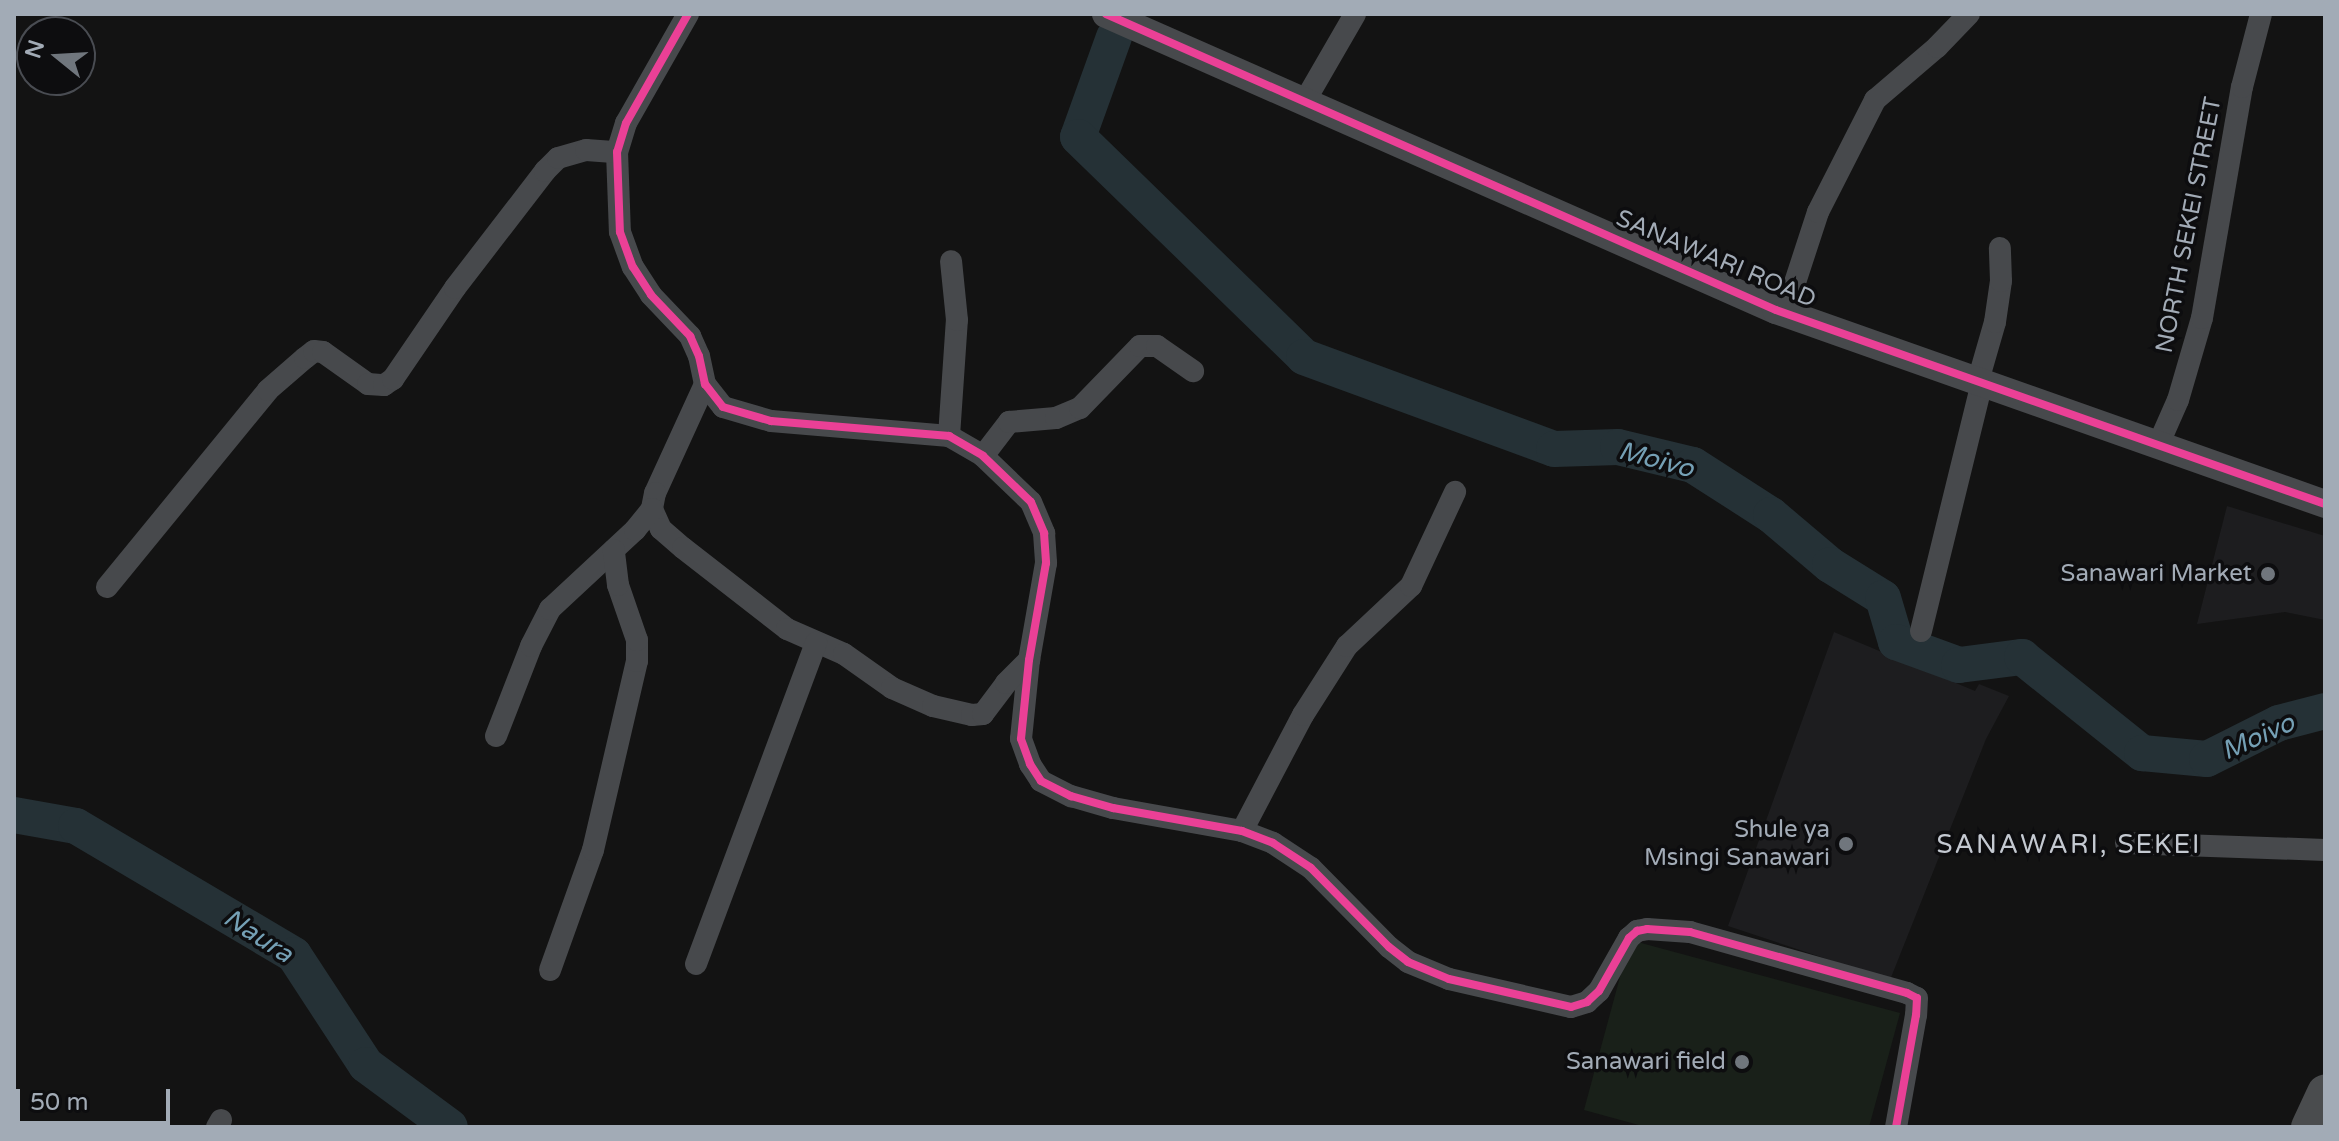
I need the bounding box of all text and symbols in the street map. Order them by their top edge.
north arrow [16,16,96,96]
text: N [20,37,50,62]
street label: NORTH SEKEI STREET [2150,95,2228,355]
street label: SANAWARI ROAD [1612,204,1820,314]
water label: Moivo [1615,435,1697,485]
place label: Sanawari Market [2061,560,2252,588]
marker: Sanawari Market [2259,565,2277,583]
water label: Moivo [2217,707,2299,767]
place label: Shule ya Msingi Sanawari [1644,816,1830,872]
district label: SANAWARI, SEKEI [1937,829,2201,861]
marker: Shule ya Msingi Sanawari [1837,835,1855,853]
water label: Naura [218,902,298,970]
place label: Sanawari field [1566,1048,1726,1076]
marker: Sanawari field [1733,1053,1751,1071]
scale bar [20,1073,174,1123]
text: 50 m [30,1088,88,1117]

